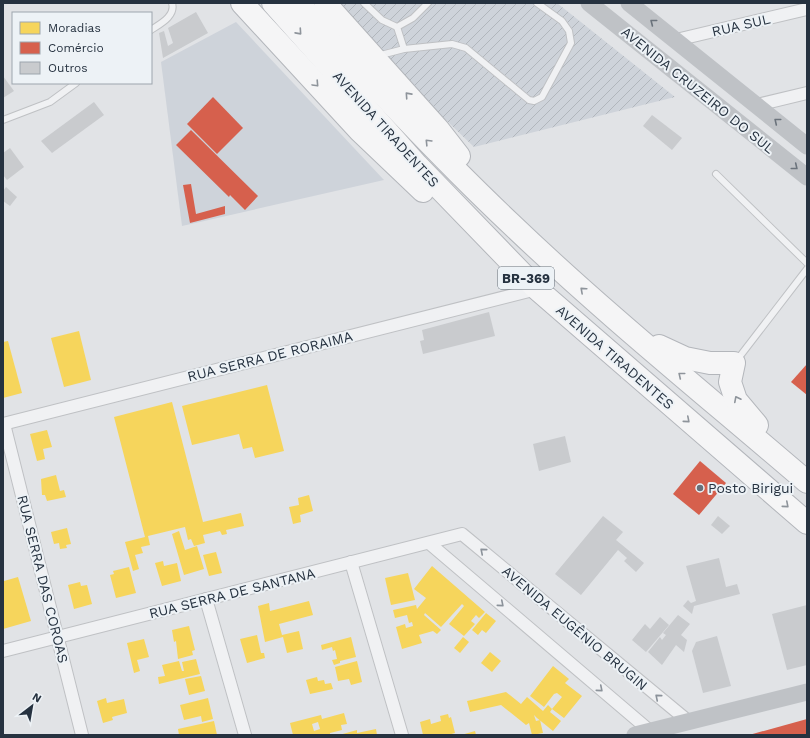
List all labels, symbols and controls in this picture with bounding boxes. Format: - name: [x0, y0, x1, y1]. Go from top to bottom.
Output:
- street label: RUA SUL: [710, 10, 772, 40]
- legend: [12, 12, 152, 84]
- one-way arrow: [651, 20, 658, 27]
- text: Moradias: [48, 21, 101, 35]
- street label: AVENIDA CRUZEIRO DO SUL: [618, 23, 778, 157]
- one-way arrow: [295, 27, 302, 35]
- text: Comércio: [48, 41, 104, 55]
- text: Outros: [48, 61, 88, 75]
- street label: AVENIDA TIRADENTES: [330, 68, 442, 190]
- one-way arrow: [311, 79, 318, 87]
- one-way arrow: [405, 92, 412, 100]
- one-way arrow: [774, 119, 781, 126]
- one-way arrow: [426, 139, 433, 147]
- one-way arrow: [790, 163, 797, 170]
- road number: BR-369: [498, 267, 554, 289]
- one-way arrow: [580, 287, 588, 294]
- street label: AVENIDA TIRADENTES: [553, 302, 677, 412]
- street label: RUA SERRA DE RORAIMA: [186, 328, 354, 384]
- one-way arrow: [679, 372, 686, 379]
- one-way arrow: [734, 396, 741, 403]
- one-way arrow: [683, 416, 690, 423]
- place label: Posto Birigui: [708, 480, 793, 496]
- marker: Posto Birigui: [695, 483, 705, 493]
- street label: RUA SERRA DAS COROAS: [14, 493, 72, 665]
- one-way arrow: [781, 501, 789, 508]
- one-way arrow: [480, 549, 487, 556]
- street label: AVENIDA EUGÊNIO BRUGIN: [499, 563, 651, 693]
- street label: RUA SERRA DE SANTANA: [147, 565, 317, 621]
- one-way arrow: [497, 600, 504, 607]
- one-way arrow: [596, 684, 603, 691]
- north arrow: [12, 686, 52, 726]
- text: N: [30, 690, 44, 706]
- one-way arrow: [656, 694, 663, 701]

